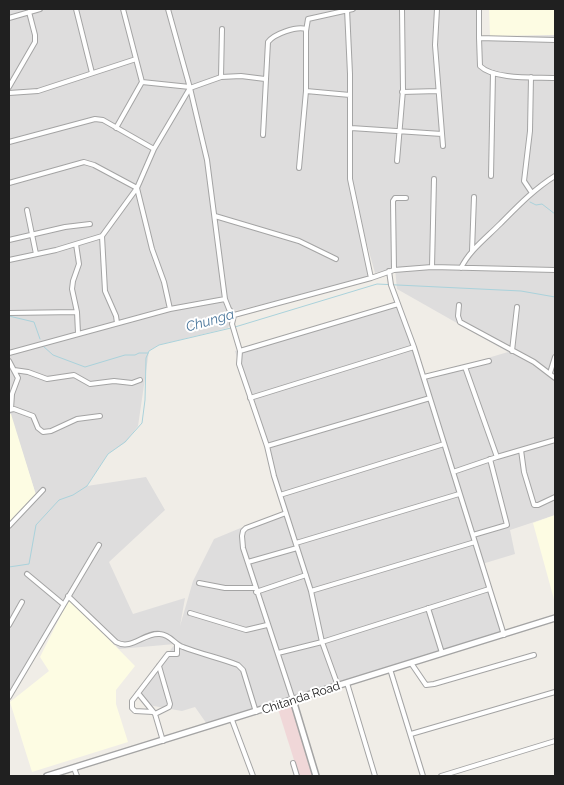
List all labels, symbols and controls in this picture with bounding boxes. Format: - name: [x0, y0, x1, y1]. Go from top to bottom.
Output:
- water label: Chunga: [184, 306, 236, 336]
- street label: Chitanda Road: [260, 679, 342, 717]

